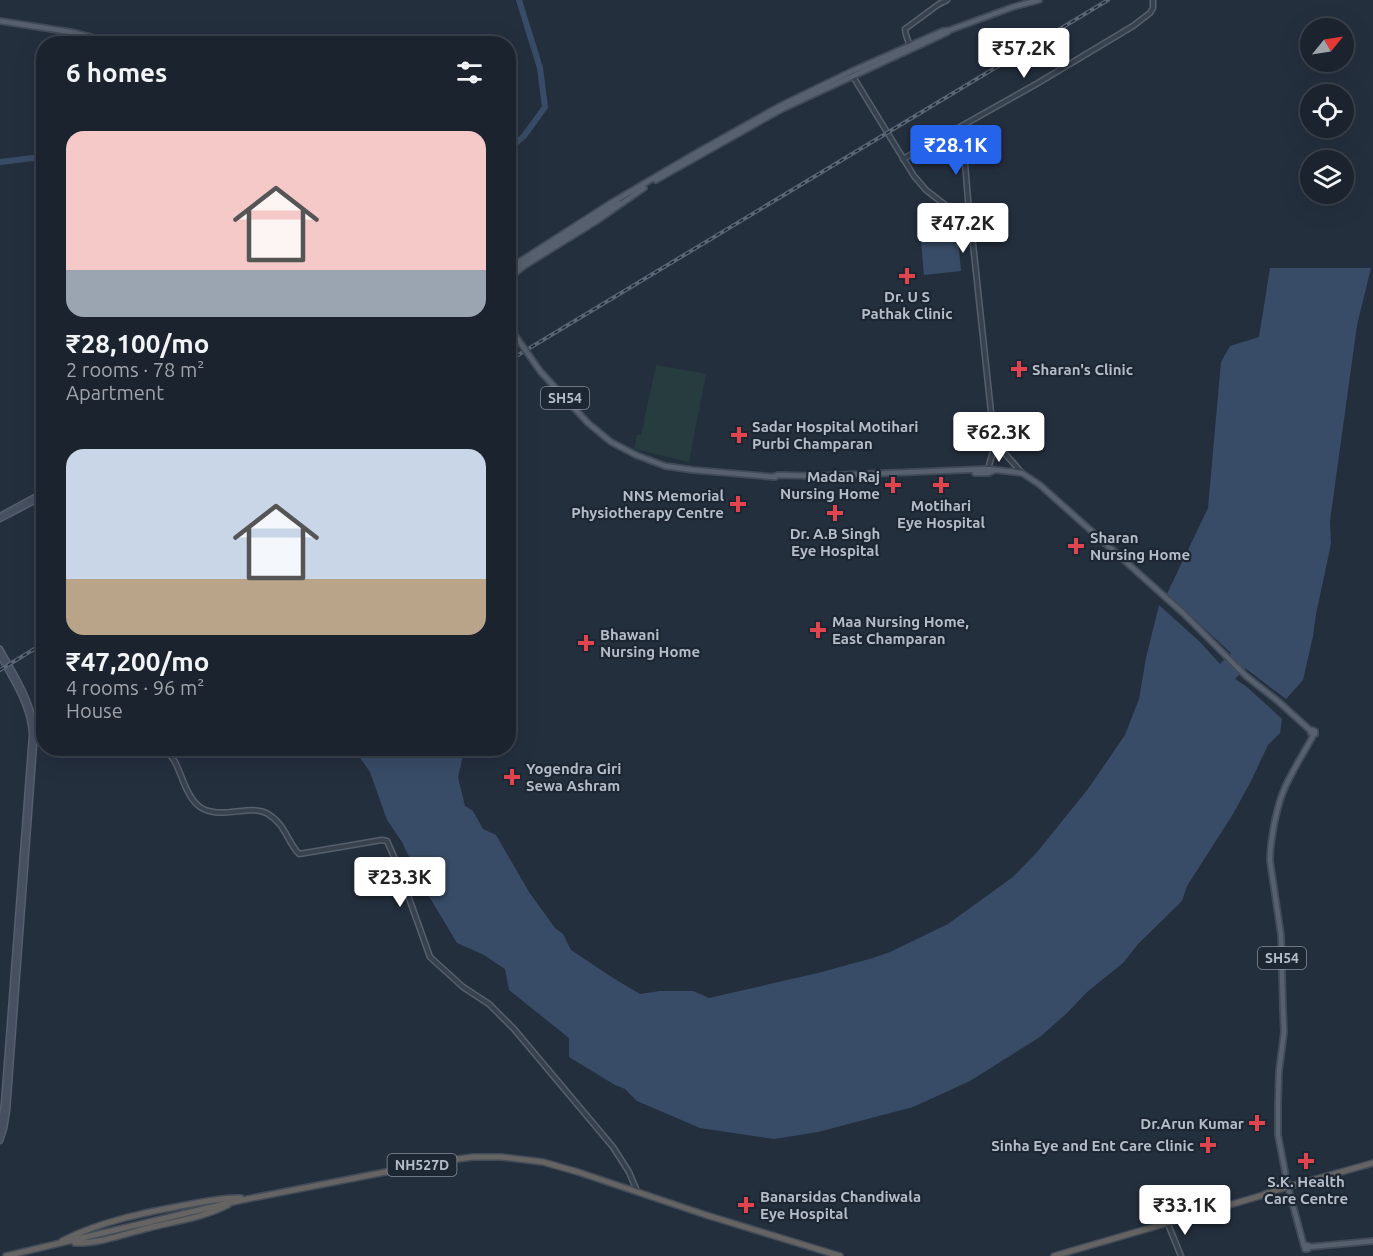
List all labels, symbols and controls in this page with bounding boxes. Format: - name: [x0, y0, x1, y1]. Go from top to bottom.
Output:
- north arrow: [1300, 18, 1354, 72]
- map controls: [1300, 18, 1354, 204]
- pin: ₹57.2K: [975, 28, 1073, 79]
- text: ₹57.2K: [992, 36, 1056, 59]
- icon: filters: [453, 56, 486, 89]
- text: 6 homes: [66, 58, 167, 87]
- button: locate: [1300, 84, 1354, 138]
- pin: ₹28.1K: [907, 125, 1005, 176]
- text: ₹28.1K: [924, 133, 988, 156]
- button: layers: [1300, 150, 1354, 204]
- icon: home: [222, 170, 330, 278]
- pin: ₹47.2K: [914, 203, 1012, 254]
- text: ₹47.2K: [931, 211, 995, 234]
- marker: Dr. U S Pathak Clinic: [898, 267, 916, 285]
- place label: Dr. U S Pathak Clinic: [861, 288, 953, 322]
- text: ₹28,100/mo: [66, 329, 209, 358]
- text: 2 rooms · 78 m²: [66, 358, 204, 381]
- marker: Sharan's Clinic: [1010, 360, 1028, 378]
- place label: Sharan's Clinic: [1032, 361, 1133, 378]
- text: Apartment: [66, 381, 164, 404]
- road number: SH54: [541, 387, 589, 409]
- pin: ₹62.3K: [950, 412, 1048, 463]
- place label: Sadar Hospital Motihari Purbi Champaran: [752, 418, 919, 452]
- text: ₹62.3K: [967, 420, 1031, 443]
- marker: Sadar Hospital Motihari Purbi Champaran: [730, 426, 748, 444]
- place label: Madan Raj Nursing Home: [780, 468, 880, 502]
- marker: Madan Raj Nursing Home: [884, 476, 902, 494]
- marker: Motihari Eye Hospital: [932, 476, 950, 494]
- place label: NNS Memorial Physiotherapy Centre: [571, 487, 724, 521]
- icon: home: [222, 488, 330, 596]
- marker: NNS Memorial Physiotherapy Centre: [729, 495, 747, 513]
- place label: Motihari Eye Hospital: [897, 497, 985, 531]
- marker: Dr. A.B Singh Eye Hospital: [826, 504, 844, 522]
- place label: Dr. A.B Singh Eye Hospital: [790, 525, 880, 559]
- place label: Sharan Nursing Home: [1090, 529, 1190, 563]
- marker: Sharan Nursing Home: [1067, 537, 1085, 555]
- place label: Maa Nursing Home, East Champaran: [832, 613, 969, 647]
- marker: Maa Nursing Home, East Champaran: [809, 621, 827, 639]
- place label: Bhawani Nursing Home: [600, 626, 700, 660]
- marker: Bhawani Nursing Home: [577, 634, 595, 652]
- text: ₹47,200/mo: [66, 647, 209, 676]
- text: 4 rooms · 96 m²: [66, 676, 204, 699]
- text: House: [66, 699, 123, 722]
- place label: Yogendra Giri Sewa Ashram: [526, 760, 621, 794]
- marker: Yogendra Giri Sewa Ashram: [503, 768, 521, 786]
- pin: ₹23.3K: [351, 857, 449, 908]
- text: ₹23.3K: [368, 865, 432, 888]
- road number: SH54: [1258, 947, 1306, 969]
- marker: Dr.Arun Kumar: [1248, 1114, 1266, 1132]
- place label: Dr.Arun Kumar: [1140, 1115, 1245, 1132]
- marker: Sinha Eye and Ent Care Clinic: [1199, 1136, 1217, 1154]
- place label: Sinha Eye and Ent Care Clinic: [991, 1137, 1194, 1154]
- marker: S.K. Health Care Centre: [1297, 1152, 1315, 1170]
- road number: NH527D: [388, 1154, 456, 1176]
- place label: S.K. Health Care Centre: [1264, 1173, 1348, 1207]
- pin: ₹33.1K: [1136, 1185, 1234, 1236]
- place label: Banarsidas Chandiwala Eye Hospital: [760, 1188, 921, 1222]
- text: ₹33.1K: [1153, 1193, 1217, 1216]
- marker: Banarsidas Chandiwala Eye Hospital: [737, 1196, 755, 1214]

